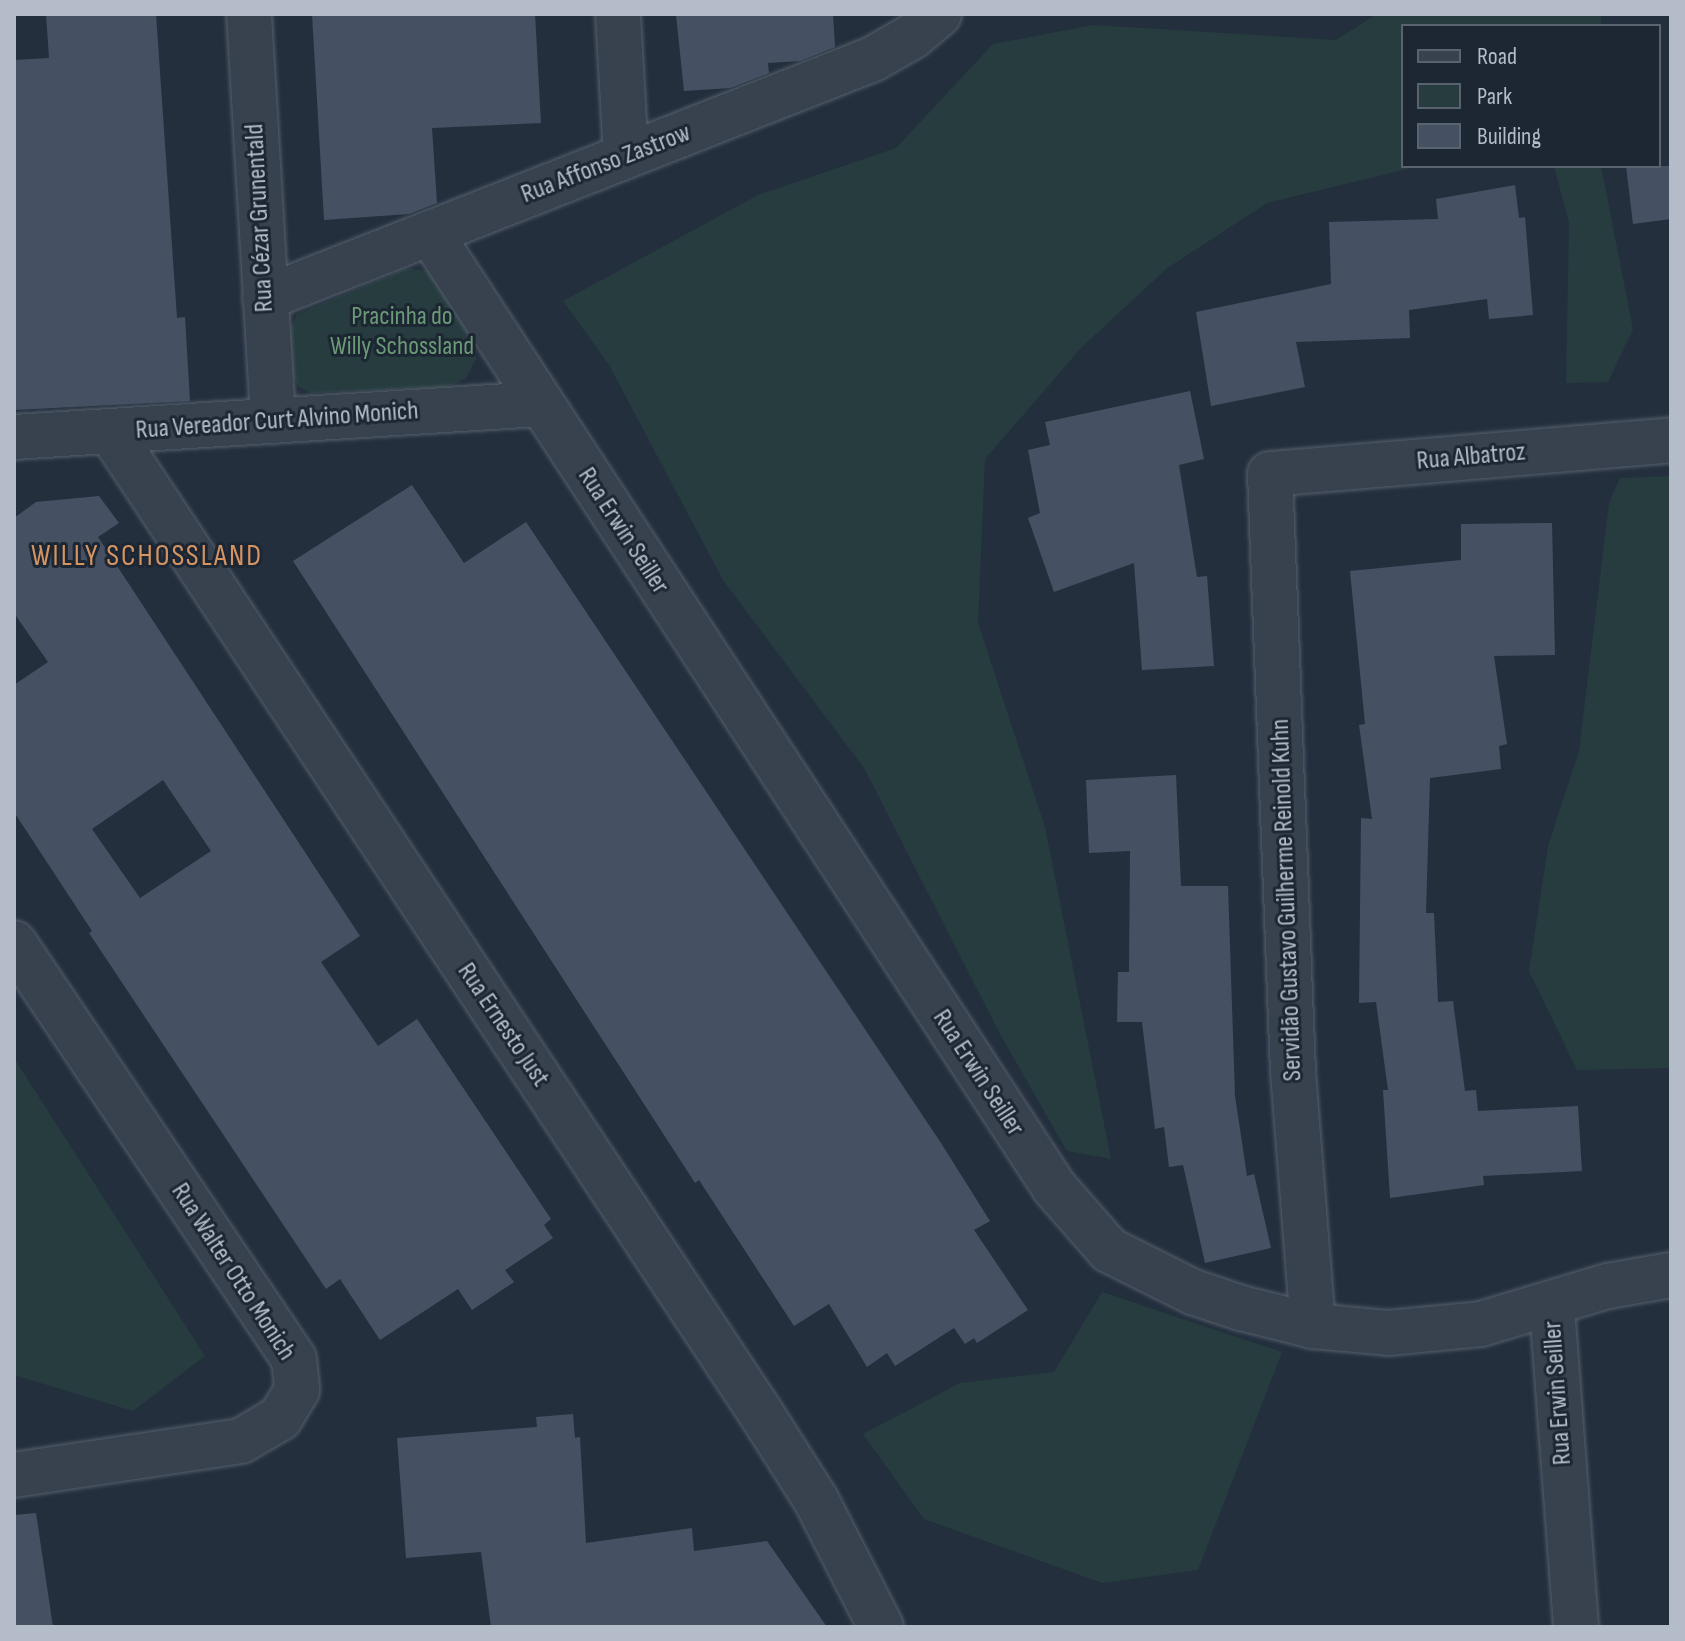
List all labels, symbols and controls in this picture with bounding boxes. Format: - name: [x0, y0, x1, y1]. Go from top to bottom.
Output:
- legend: [1401, 24, 1661, 168]
- text: Road: [1477, 42, 1517, 71]
- text: Park: [1477, 82, 1512, 111]
- street label: Rua Affonso Zastrow: [517, 117, 695, 211]
- text: Building: [1477, 122, 1541, 151]
- street label: Rua Cézar Grunentald: [239, 123, 281, 313]
- park label: Pracinha do Willy Schossland: [330, 301, 474, 362]
- street label: Rua Vereador Curt Alvino Monich: [135, 396, 419, 446]
- street label: Rua Albatroz: [1415, 437, 1527, 477]
- street label: Rua Erwin Seiller: [571, 462, 675, 600]
- district label: WILLY SCHOSSLAND: [31, 538, 263, 574]
- street label: Servidão Gustavo Guilherme Reinold Kuhn: [1265, 718, 1309, 1082]
- street label: Rua Ernesto Just: [450, 957, 556, 1093]
- street label: Rua Erwin Seiller: [926, 1004, 1030, 1142]
- street label: Rua Walter Otto Monich: [164, 1178, 302, 1366]
- street label: Rua Erwin Seiller: [1537, 1320, 1579, 1466]

